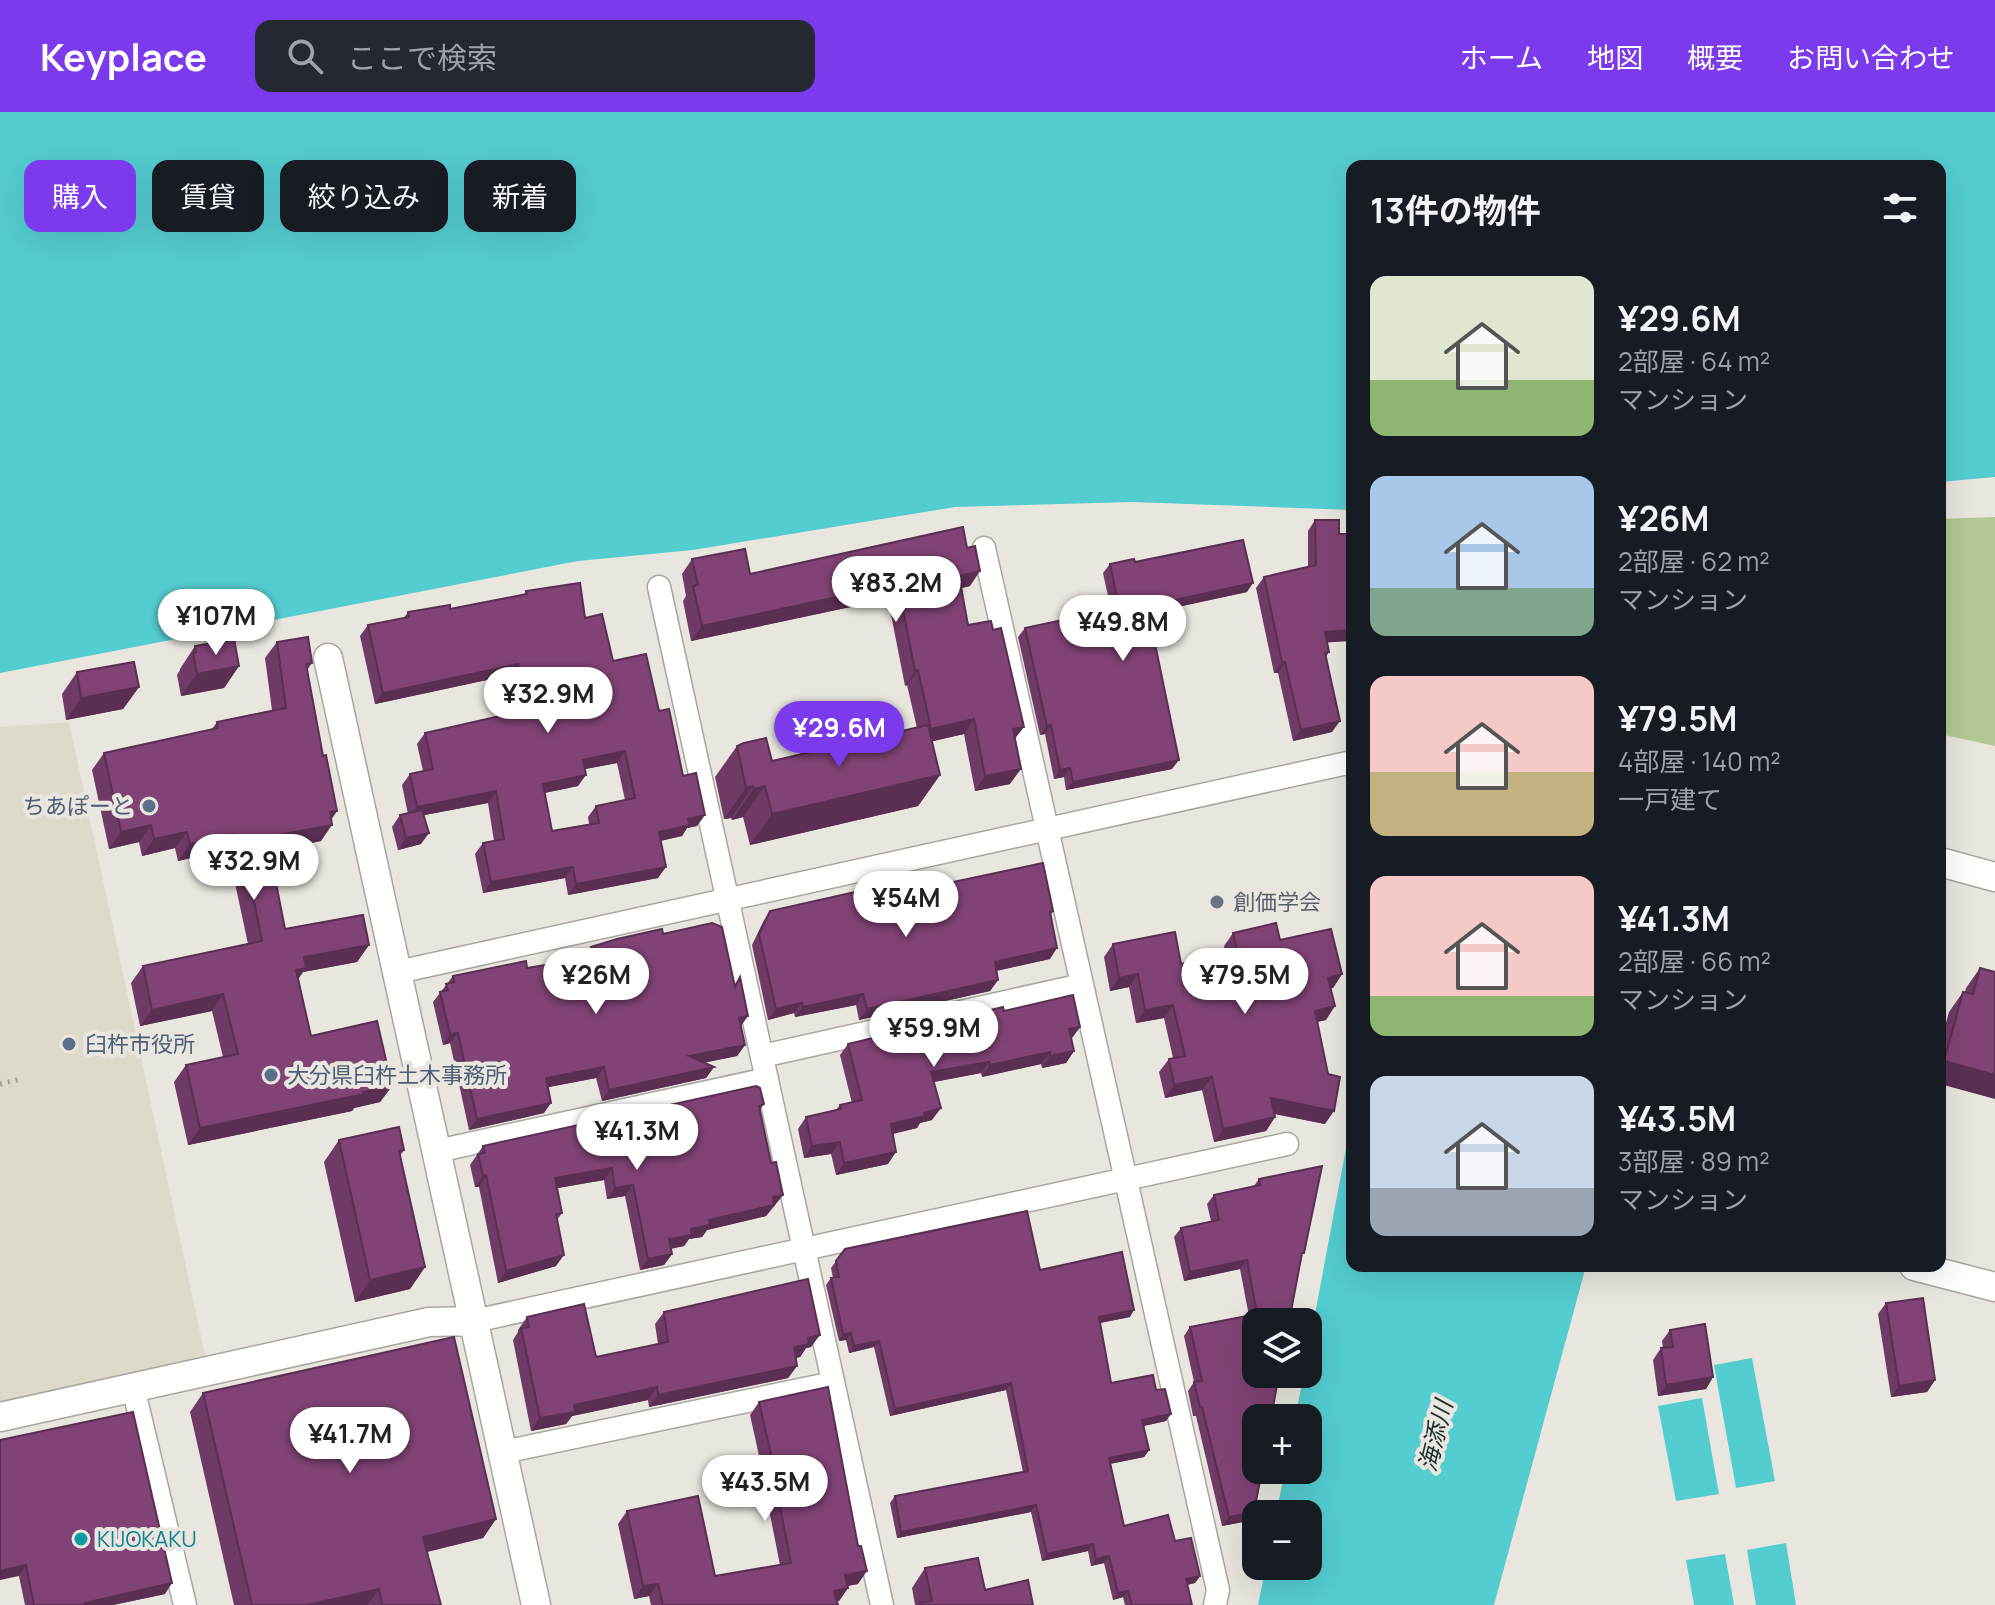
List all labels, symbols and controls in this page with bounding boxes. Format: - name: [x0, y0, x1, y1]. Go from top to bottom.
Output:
- search box: [255, 20, 815, 92]
- text: Keyplace: [40, 30, 207, 82]
- icon: search: [283, 34, 327, 78]
- text: ここで検索: [347, 37, 497, 78]
- text: ホーム: [1460, 38, 1543, 76]
- text: 地図: [1587, 38, 1643, 76]
- text: 概要: [1687, 38, 1743, 76]
- text: お問い合わせ: [1787, 38, 1955, 76]
- chip: 購入: [24, 160, 136, 232]
- chip: 賃貸: [152, 160, 264, 232]
- chip: 絞り込み: [280, 160, 448, 232]
- chip: 新着: [464, 160, 576, 232]
- icon: filters: [1878, 186, 1922, 230]
- text: 13件の物件: [1370, 187, 1541, 233]
- text: ¥29.6M: [1618, 295, 1741, 341]
- icon: home: [1434, 308, 1530, 404]
- text: 2部屋 · 64 m²: [1618, 343, 1770, 379]
- text: マンション: [1618, 381, 1748, 417]
- text: ¥26M: [1618, 495, 1709, 541]
- icon: home: [1434, 508, 1530, 604]
- text: 2部屋 · 62 m²: [1618, 543, 1770, 579]
- pin: ¥83.2M: [831, 556, 961, 624]
- text: ¥83.2M: [850, 564, 942, 600]
- text: マンション: [1618, 581, 1748, 617]
- pin: ¥107M: [160, 589, 272, 657]
- pin: ¥49.8M: [1058, 595, 1188, 663]
- text: ¥107M: [176, 597, 256, 633]
- text: ¥49.8M: [1077, 603, 1169, 639]
- pin: ¥32.9M: [483, 667, 613, 735]
- text: ¥32.9M: [502, 675, 594, 711]
- text: ¥79.5M: [1618, 695, 1737, 741]
- pin: ¥29.6M: [774, 701, 904, 769]
- icon: home: [1434, 708, 1530, 804]
- text: ¥29.6M: [792, 709, 886, 745]
- text: 4部屋 · 140 m²: [1618, 743, 1781, 779]
- text: 一戸建て: [1618, 781, 1722, 817]
- place label: ちあぽーと: [23, 791, 133, 821]
- marker: ちあぽーと: [140, 797, 158, 815]
- pin: ¥32.9M: [189, 834, 319, 902]
- text: ¥32.9M: [208, 842, 300, 878]
- pin: ¥54M: [859, 871, 953, 939]
- text: ¥54M: [871, 879, 941, 915]
- place label: 創価学会: [1233, 887, 1321, 917]
- marker: 創価学会: [1208, 893, 1226, 911]
- text: ¥41.3M: [1618, 895, 1730, 941]
- icon: home: [1434, 908, 1530, 1004]
- text: 2部屋 · 66 m²: [1618, 943, 1771, 979]
- pin: ¥26M: [549, 948, 643, 1016]
- pin: ¥79.5M: [1180, 948, 1310, 1016]
- text: ¥26M: [561, 956, 631, 992]
- text: ¥79.5M: [1199, 956, 1291, 992]
- text: マンション: [1618, 981, 1748, 1017]
- pin: ¥59.9M: [869, 1001, 999, 1069]
- text: ¥59.9M: [887, 1009, 981, 1045]
- place label: 臼杵市役所: [85, 1029, 195, 1059]
- marker: 臼杵市役所: [60, 1035, 78, 1053]
- place label: 大分県臼杵土木事務所: [287, 1060, 507, 1090]
- marker: 大分県臼杵土木事務所: [262, 1066, 280, 1084]
- text: ¥43.5M: [1618, 1095, 1736, 1141]
- pin: ¥41.3M: [572, 1104, 702, 1172]
- icon: home: [1434, 1108, 1530, 1204]
- text: ¥41.3M: [594, 1112, 680, 1148]
- text: 3部屋 · 89 m²: [1618, 1143, 1770, 1179]
- text: マンション: [1618, 1181, 1748, 1217]
- map controls: [1242, 1308, 1322, 1580]
- button: layers: [1242, 1308, 1322, 1388]
- water label: 海添川: [1410, 1394, 1460, 1475]
- button: +: [1242, 1404, 1322, 1484]
- pin: ¥41.7M: [285, 1407, 415, 1475]
- text: ¥41.7M: [308, 1415, 392, 1451]
- pin: ¥43.5M: [700, 1455, 830, 1523]
- text: ¥43.5M: [720, 1463, 810, 1499]
- button: −: [1242, 1500, 1322, 1580]
- place label: KIJOKAKU: [97, 1524, 197, 1554]
- marker: KIJOKAKU: [72, 1530, 90, 1548]

